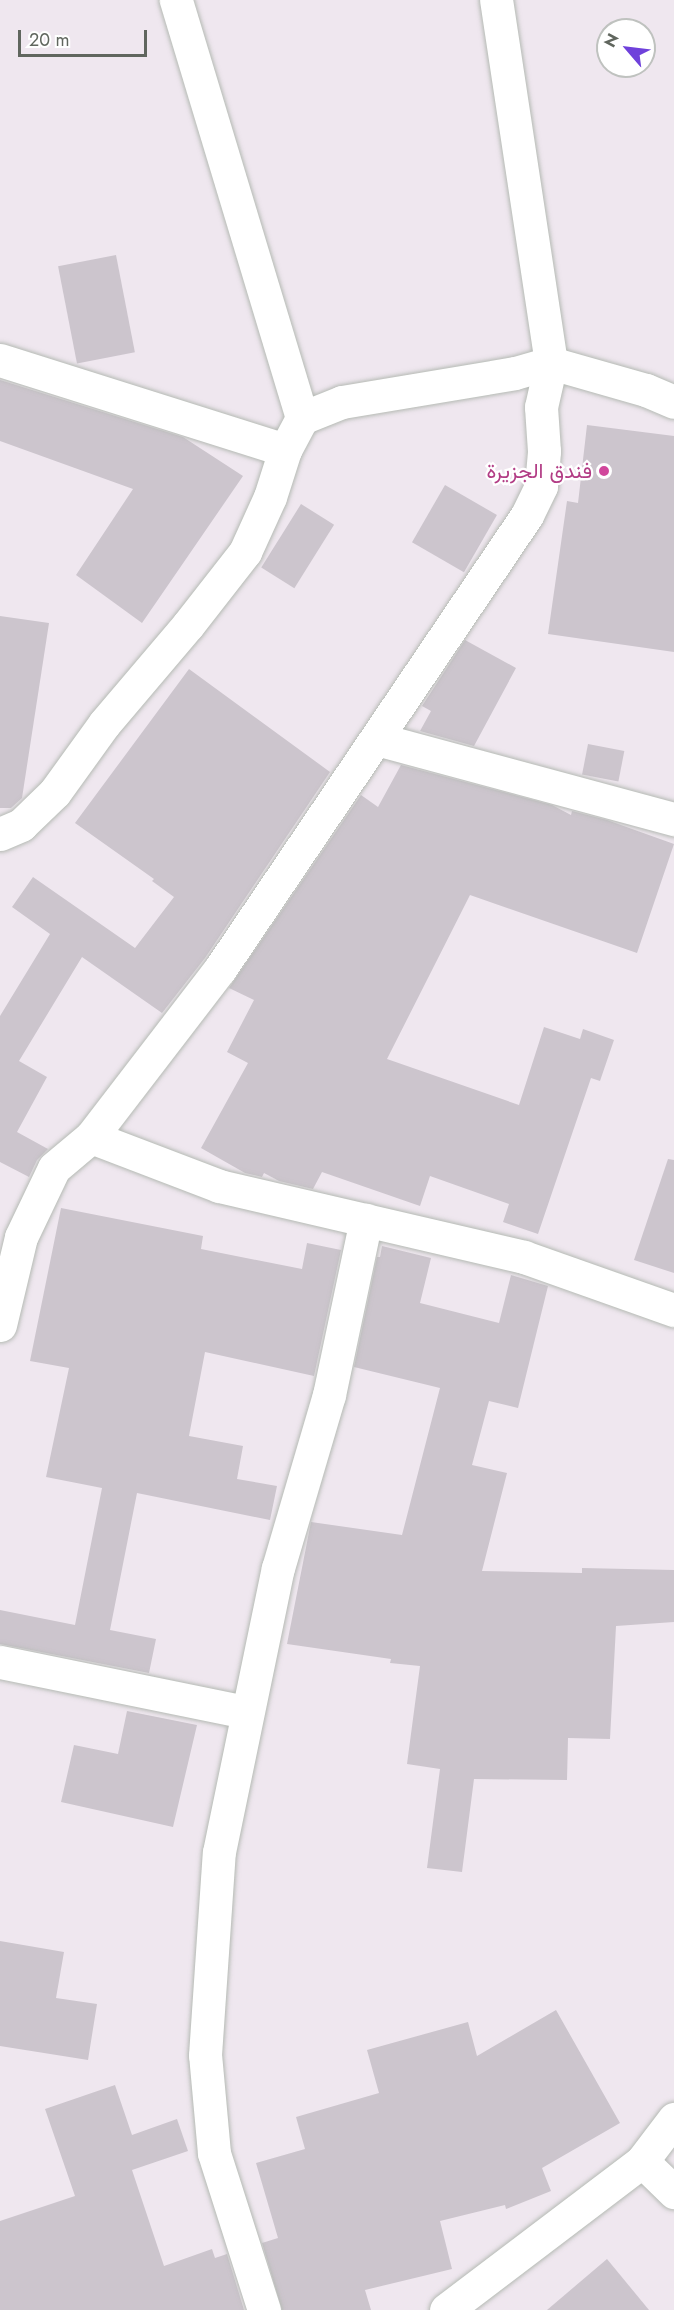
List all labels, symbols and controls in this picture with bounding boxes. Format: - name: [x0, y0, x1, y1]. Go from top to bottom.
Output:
- scale bar: [21, 18, 150, 56]
- north arrow: [596, 18, 656, 78]
- text: 20 m: [29, 27, 69, 53]
- text: N: [598, 29, 625, 51]
- place label: فندق الجزيرة: [486, 458, 592, 484]
- marker: فندق الجزيرة: [597, 464, 611, 478]

